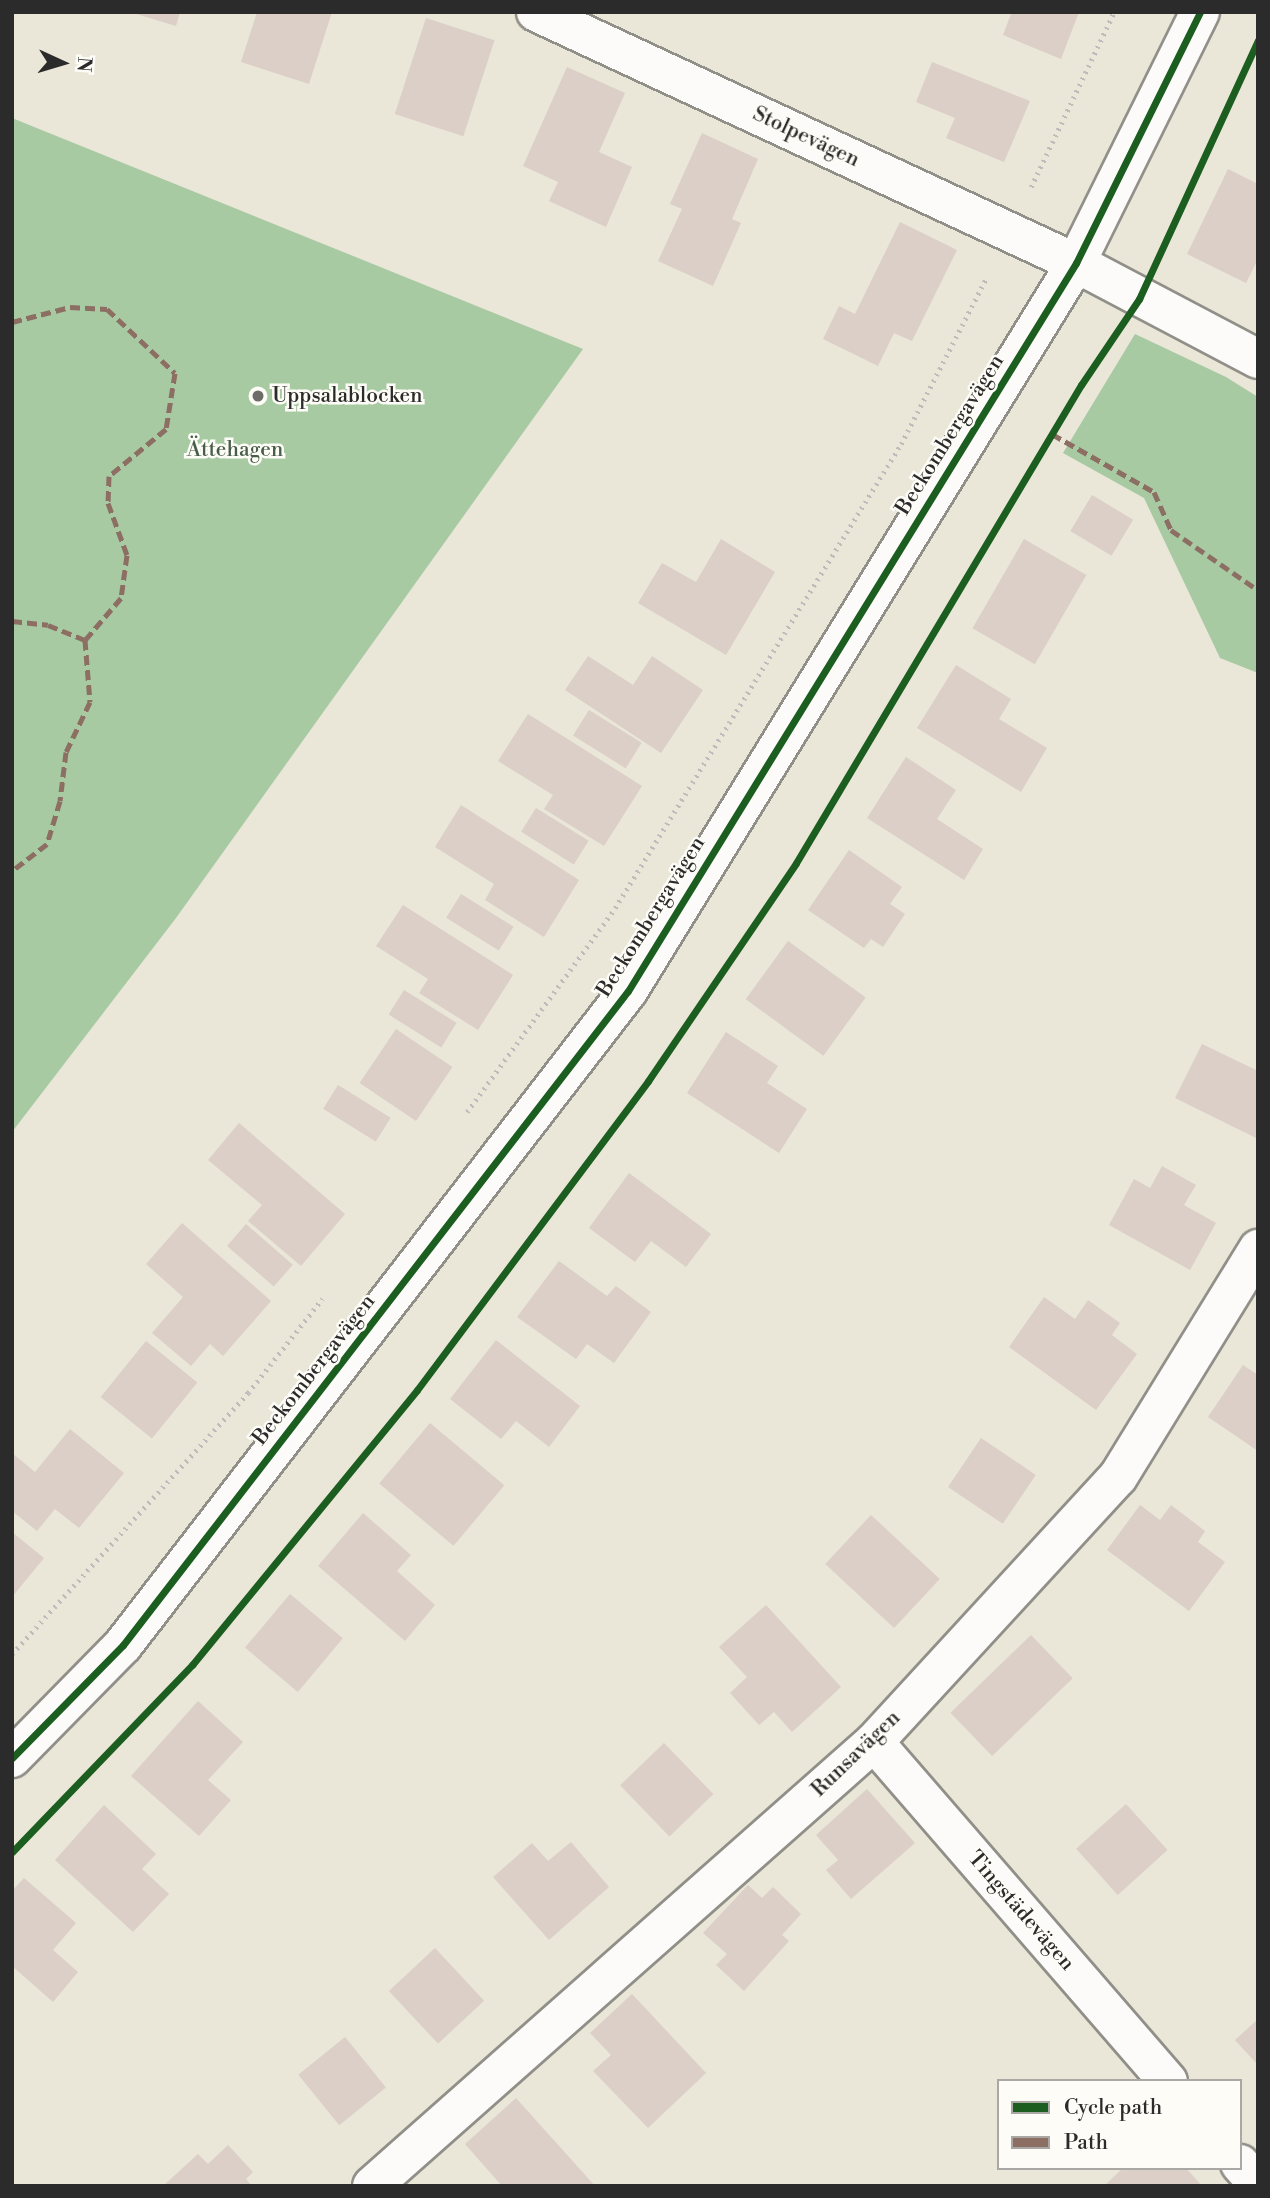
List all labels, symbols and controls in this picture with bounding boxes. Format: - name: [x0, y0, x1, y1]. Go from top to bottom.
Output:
- north arrow: [28, 28, 98, 98]
- text: N: [71, 56, 96, 73]
- street label: Stolpevägen: [749, 101, 863, 173]
- street label: Beckombergavägen: [890, 350, 1010, 520]
- place label: Uppsalablocken: [272, 383, 423, 409]
- marker: Uppsalablocken: [250, 388, 266, 404]
- park label: Ättehagen: [187, 437, 283, 463]
- street label: Beckombergavägen: [591, 832, 711, 1002]
- street label: Beckombergavägen: [247, 1290, 381, 1450]
- street label: Runsavägen: [806, 1706, 906, 1802]
- street label: Tingstädevägen: [962, 1846, 1080, 1976]
- legend: [997, 2079, 1242, 2170]
- text: Cycle path: [1064, 2095, 1162, 2121]
- text: Path: [1064, 2130, 1108, 2156]

